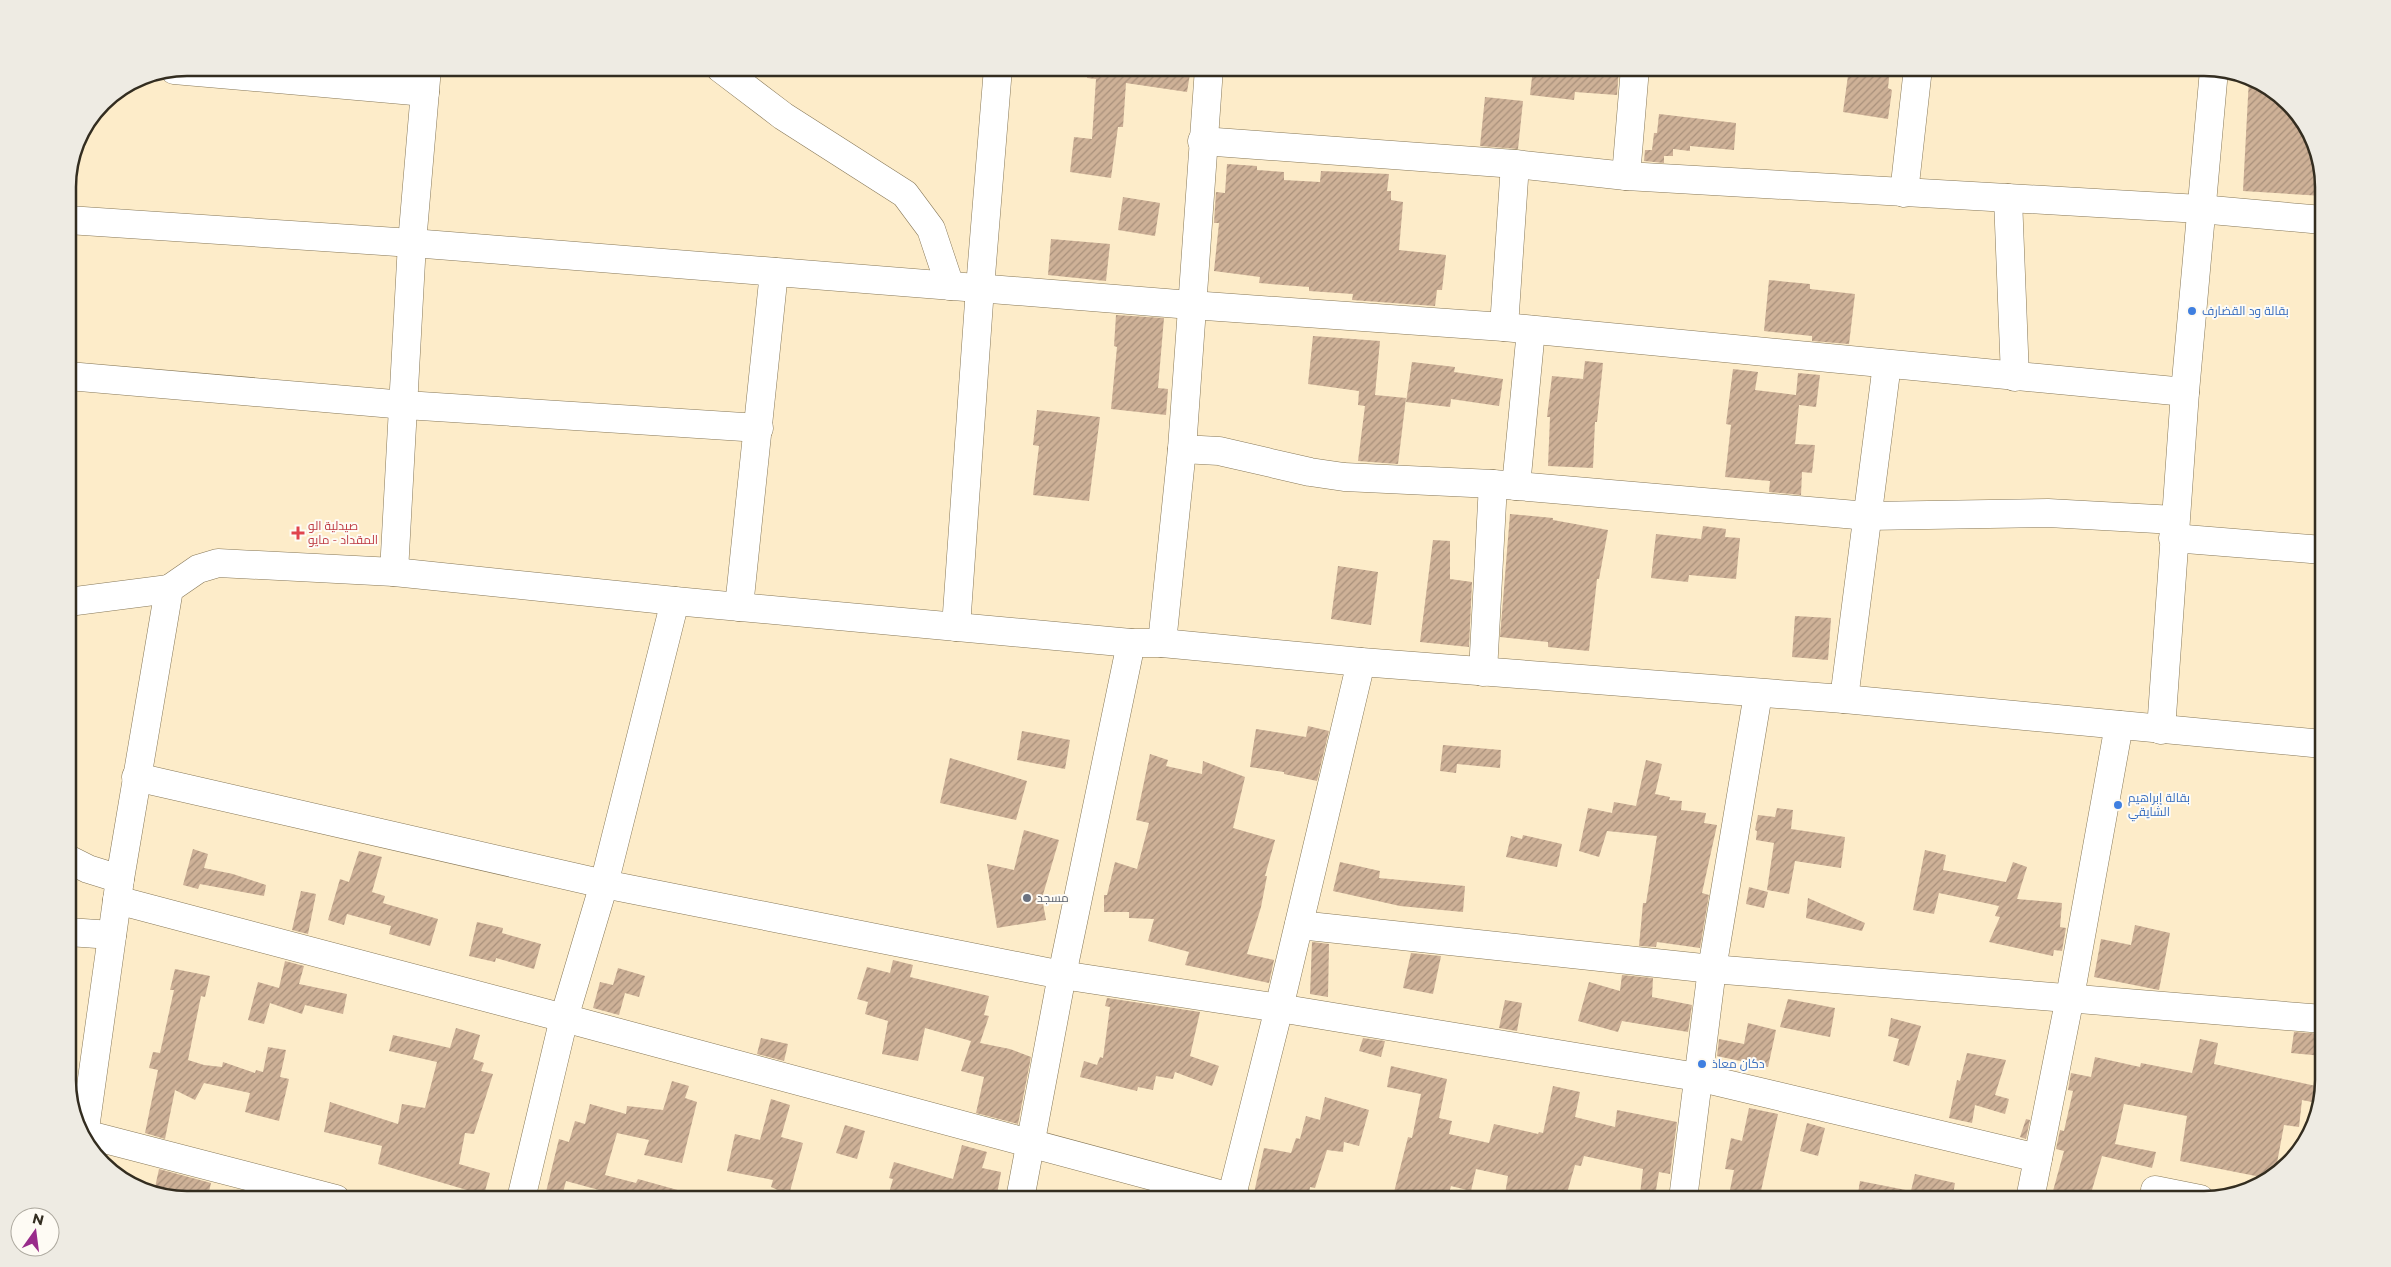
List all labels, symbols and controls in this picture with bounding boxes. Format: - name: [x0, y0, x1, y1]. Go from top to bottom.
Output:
- place label: بقالة ود القضارف: [2202, 303, 2289, 318]
- marker: بقالة ود القضارف: [2186, 305, 2198, 317]
- place label: صيدلية الو المقداد - مايو: [308, 518, 378, 547]
- marker: صيدلية الو المقداد - مايو: [292, 527, 304, 539]
- place label: بقالة إبراهيم الشايقي: [2128, 790, 2190, 822]
- marker: بقالة إبراهيم الشايقي: [2112, 799, 2124, 811]
- place label: مسجد: [1037, 890, 1069, 905]
- marker: مسجد: [1021, 892, 1033, 904]
- place label: دكان معاذ: [1712, 1056, 1765, 1071]
- marker: دكان معاذ: [1696, 1058, 1708, 1070]
- north arrow: [10, 1207, 60, 1257]
- text: N: [30, 1209, 46, 1229]

